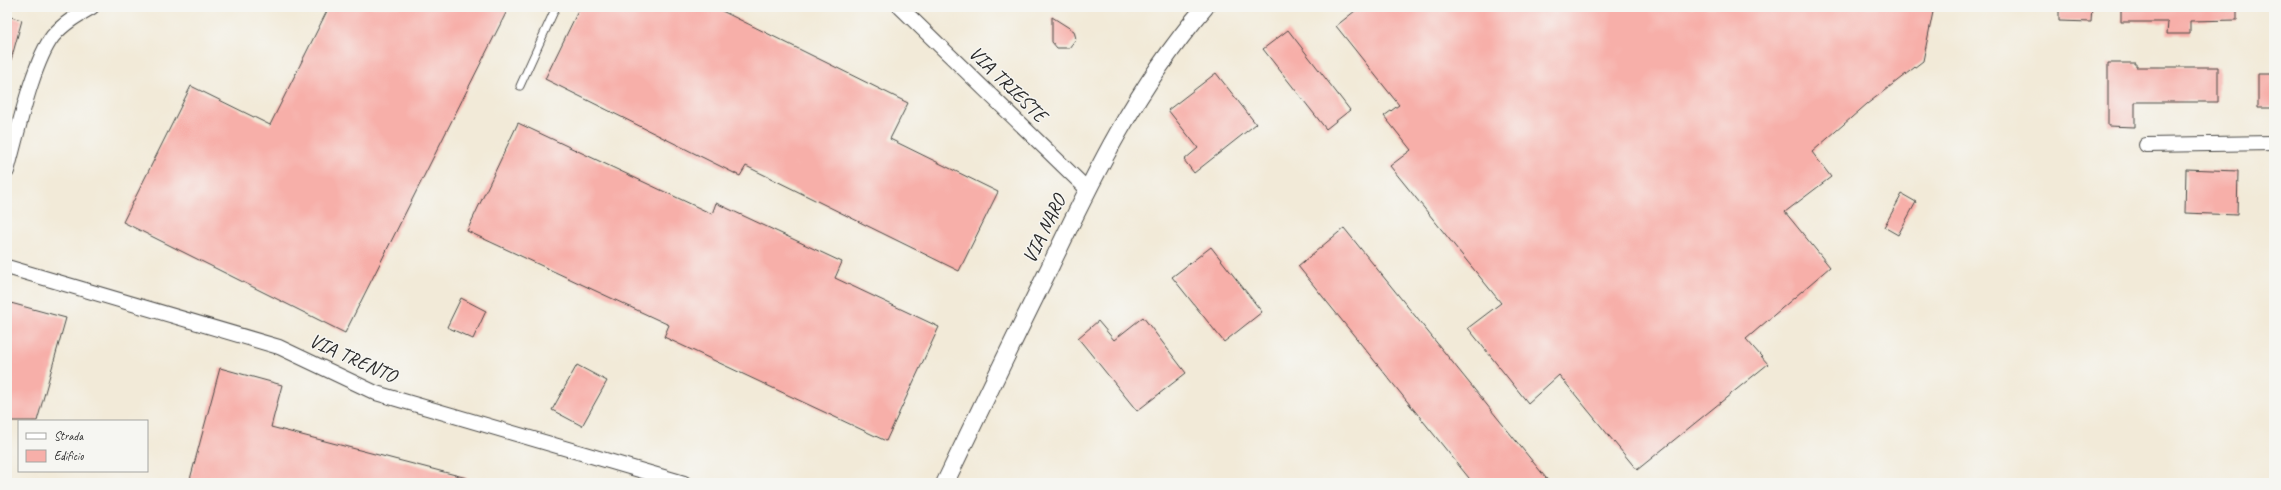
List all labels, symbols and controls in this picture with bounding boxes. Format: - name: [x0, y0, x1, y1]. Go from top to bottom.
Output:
- street label: VIA TRIESTE: [964, 41, 1054, 129]
- street label: VIA NARO: [1017, 189, 1072, 267]
- street label: VIA TRENTO: [306, 328, 402, 389]
- legend: [18, 420, 148, 472]
- text: Strada: [54, 428, 84, 444]
- text: Edificio: [54, 448, 84, 464]

